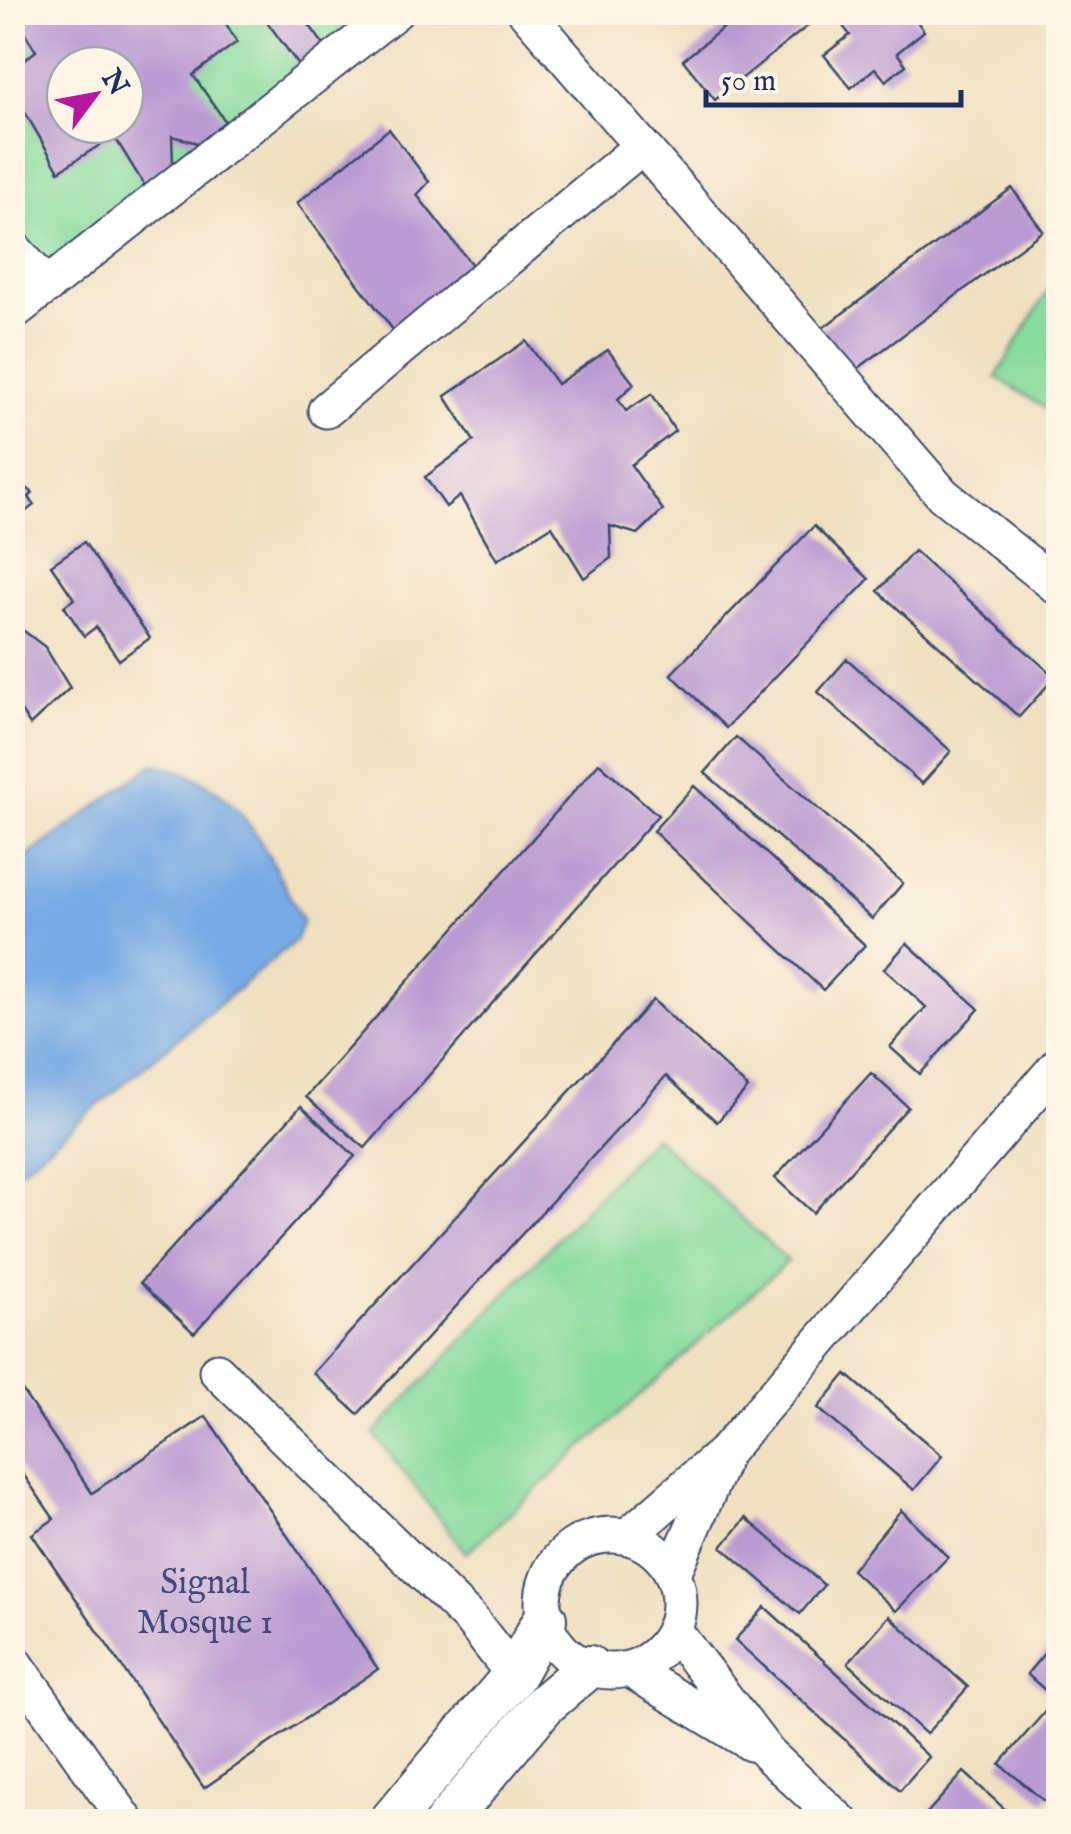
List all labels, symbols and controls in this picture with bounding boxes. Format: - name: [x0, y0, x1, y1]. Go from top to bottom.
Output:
- north arrow: [45, 45, 145, 145]
- scale bar: [706, 45, 961, 107]
- text: N: [92, 63, 135, 103]
- text: 50 m: [721, 63, 776, 101]
- house number: Signal Mosque 1: [137, 1561, 273, 1646]

